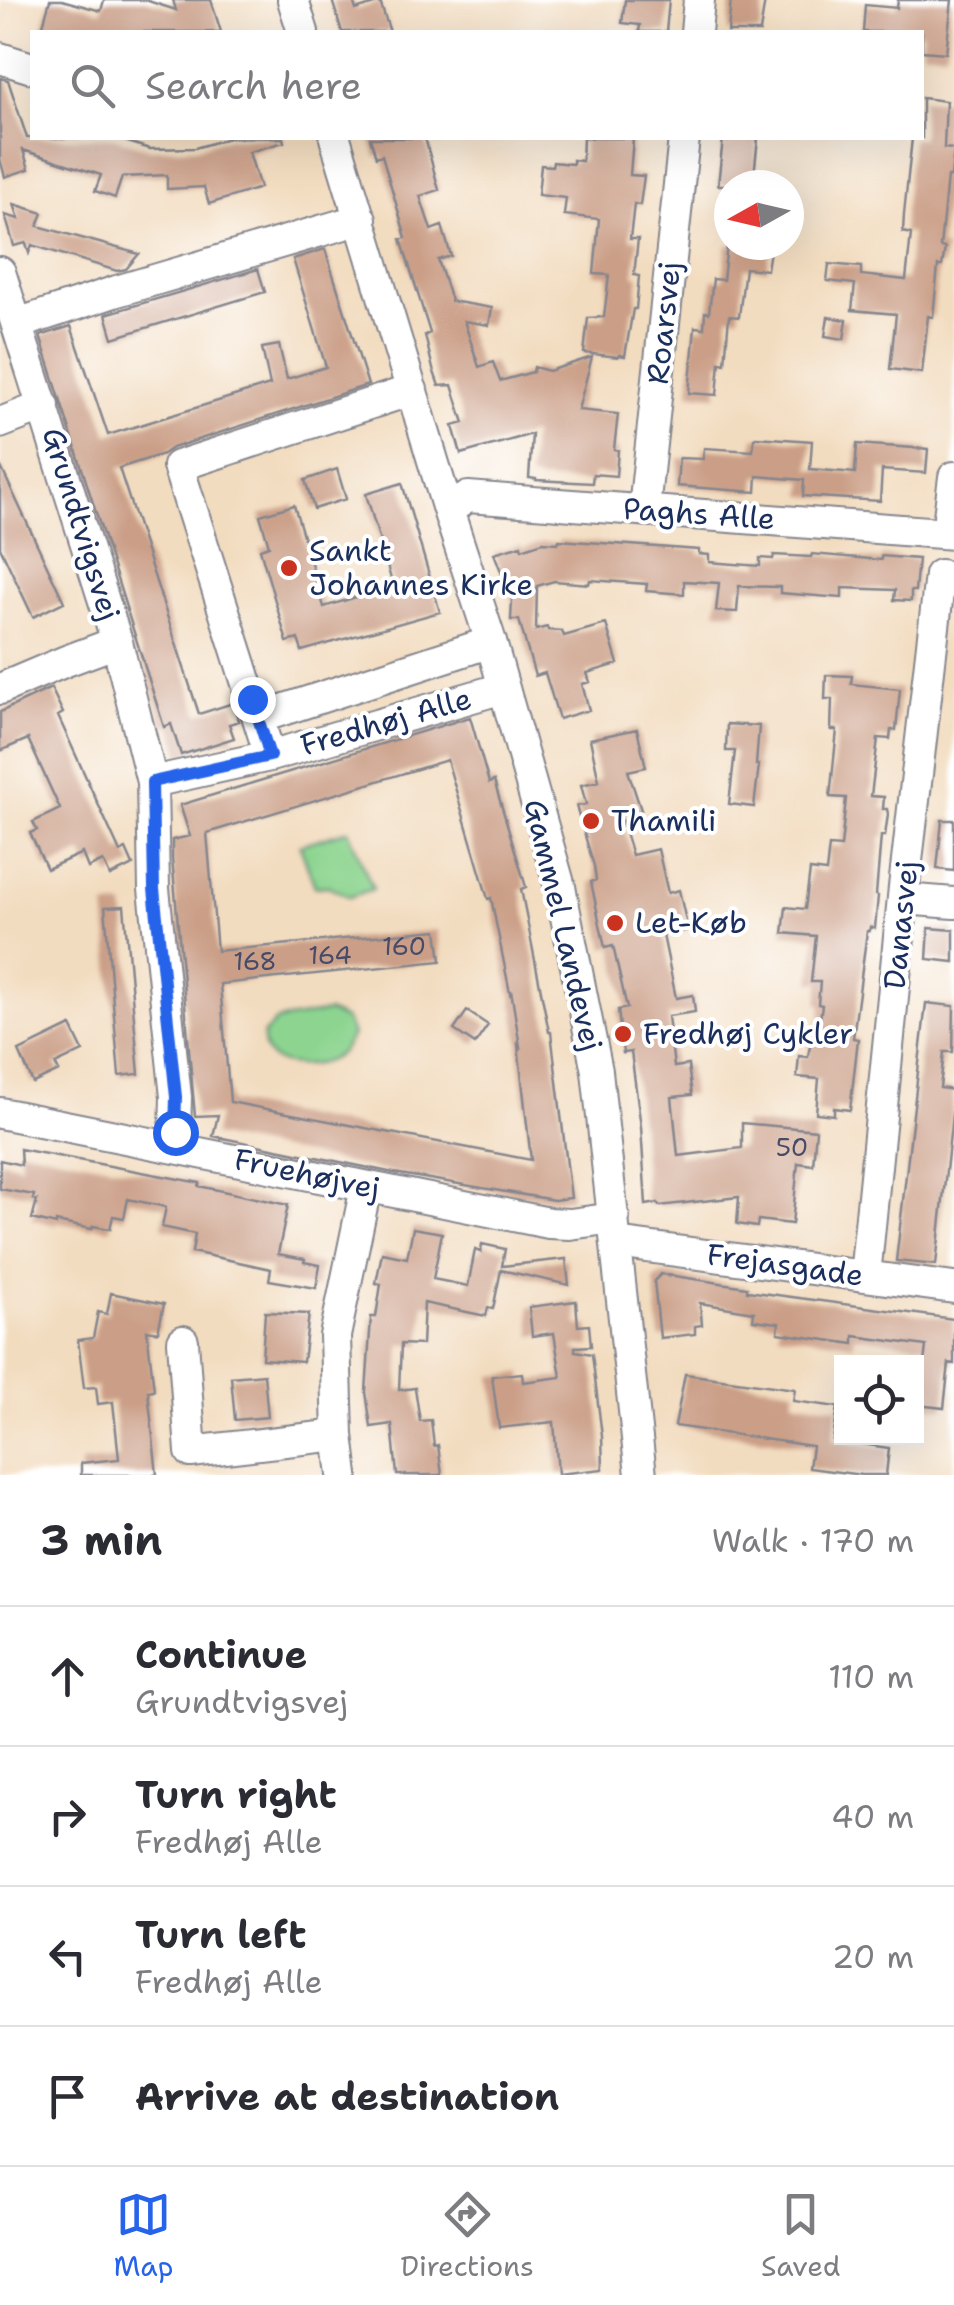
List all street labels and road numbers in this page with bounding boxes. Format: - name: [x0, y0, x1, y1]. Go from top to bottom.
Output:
- street label: Roarsvej: [637, 259, 690, 386]
- street label: Grundtvigsvej: [33, 422, 130, 625]
- street label: Paghs Alle: [622, 488, 776, 539]
- street label: Fredhøj Alle: [296, 678, 476, 765]
- street label: Gammel Landevej: [515, 795, 612, 1055]
- street label: Danasvej: [873, 859, 928, 991]
- street label: Fruehøjvej: [230, 1138, 384, 1209]
- street label: Frejasgade: [704, 1233, 866, 1296]

